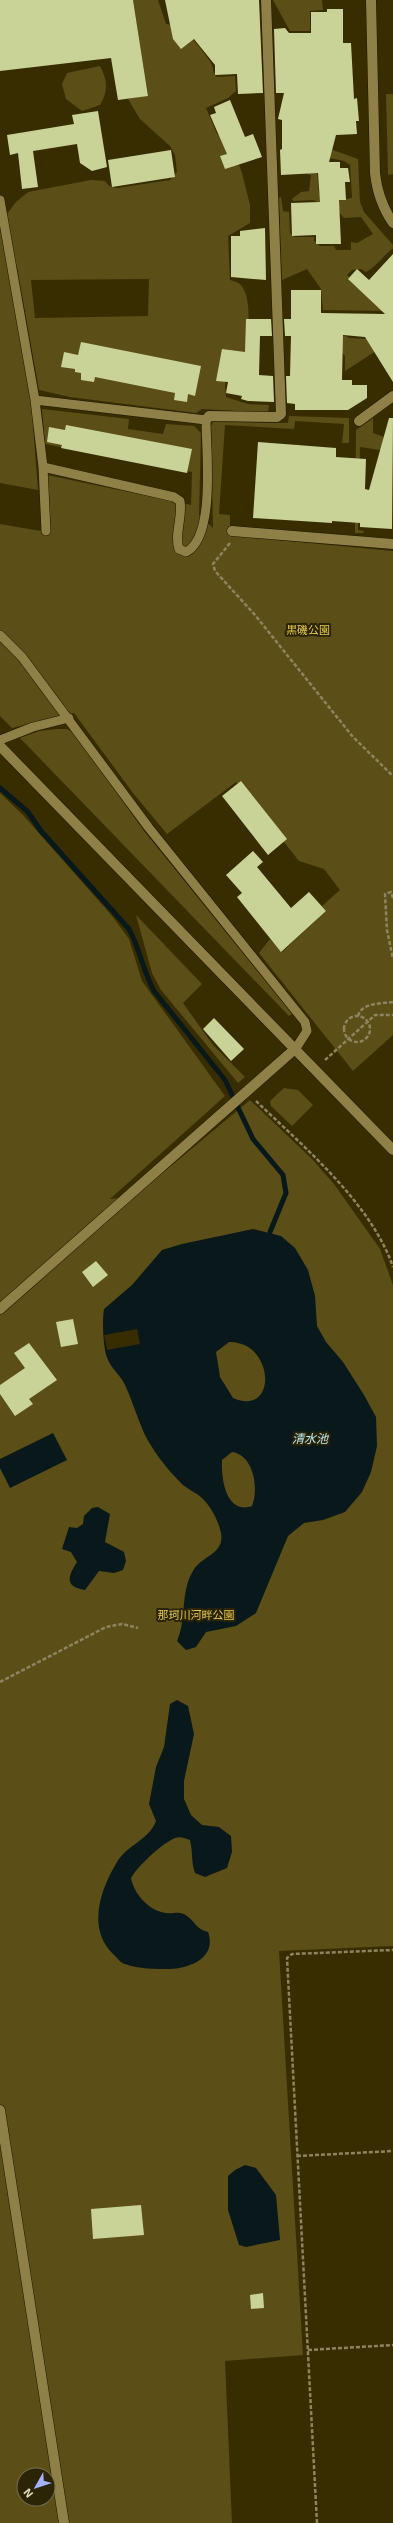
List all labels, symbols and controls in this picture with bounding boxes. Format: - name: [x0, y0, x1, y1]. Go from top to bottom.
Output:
- park label: 黒磯公園: [286, 623, 330, 636]
- water label: 清水池: [292, 1431, 329, 1445]
- park label: 那珂川河畔公園: [158, 1608, 235, 1621]
- north arrow: [16, 2467, 56, 2507]
- text: N: [20, 2486, 35, 2501]

